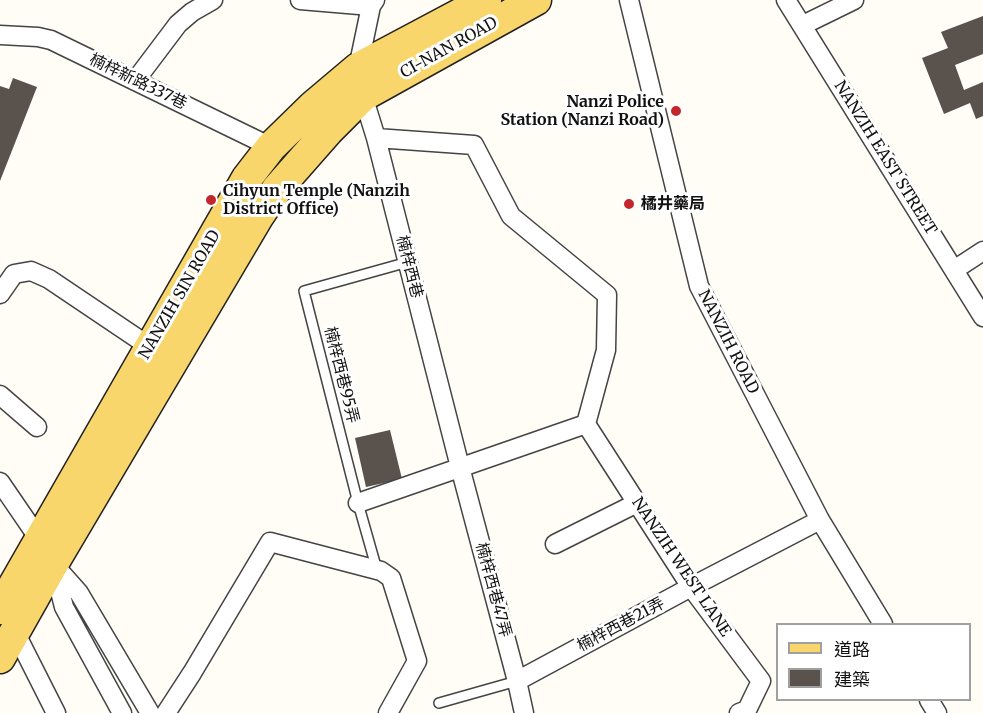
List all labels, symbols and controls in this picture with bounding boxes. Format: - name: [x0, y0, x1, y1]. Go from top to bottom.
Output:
- street label: CI-NAN ROAD: [397, 13, 501, 83]
- street label: 楠梓新路337巷: [86, 50, 190, 114]
- street label: NANZIH EAST STREET: [830, 77, 940, 239]
- place label: Nanzi Police Station (Nanzi Road): [500, 92, 664, 130]
- marker: Nanzi Police Station (Nanzi Road): [669, 104, 683, 118]
- place label: Cihyun Temple (Nanzih District Office): [223, 181, 410, 219]
- marker: Cihyun Temple (Nanzih District Office): [204, 193, 218, 207]
- place label: 橘井藥局: [641, 194, 705, 214]
- marker: 橘井藥局: [622, 197, 636, 211]
- street label: NANZIH SIN ROAD: [135, 227, 225, 363]
- street label: 楠梓西巷: [392, 234, 426, 300]
- street label: NANZIH ROAD: [694, 287, 762, 397]
- street label: 楠梓西巷95弄: [320, 325, 362, 425]
- street label: NANZIH WEST LANE: [627, 494, 735, 640]
- street label: 楠梓西巷47弄: [471, 540, 515, 640]
- street label: 楠梓西巷21弄: [574, 594, 668, 656]
- legend: [776, 623, 971, 701]
- text: 道路: [834, 638, 870, 661]
- text: 建築: [834, 668, 870, 691]

